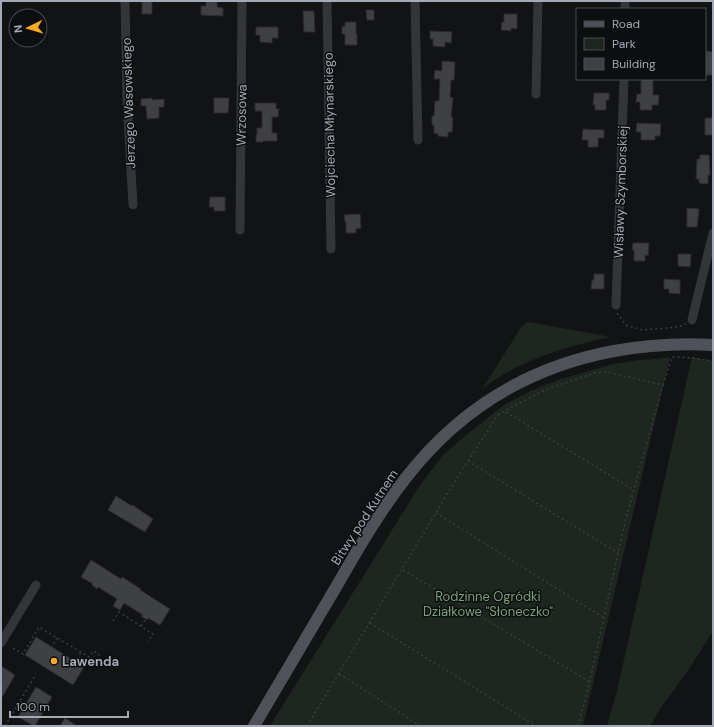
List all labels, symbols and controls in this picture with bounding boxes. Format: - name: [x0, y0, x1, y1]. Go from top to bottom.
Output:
- north arrow: [8, 8, 48, 48]
- legend: [576, 8, 706, 80]
- text: Road: [612, 16, 640, 32]
- text: N: [11, 24, 25, 33]
- text: Park: [612, 36, 636, 52]
- street label: Jerzego Wasowskiego: [118, 37, 139, 169]
- street label: Wojciecha Młynarskiego: [320, 52, 339, 198]
- text: Building: [612, 56, 656, 72]
- street label: Wrzosowa: [232, 84, 251, 146]
- street label: Wisławy Szymborskiej: [610, 125, 631, 259]
- street label: Bitwy pod Kutnem: [327, 466, 402, 568]
- park label: Rodzinne Ogródki Działkowe "Słoneczko": [423, 588, 553, 620]
- place label: Lawenda: [62, 653, 119, 670]
- marker: Lawenda: [49, 656, 59, 666]
- scale bar: [10, 693, 128, 719]
- text: 100 m: [16, 699, 50, 715]

